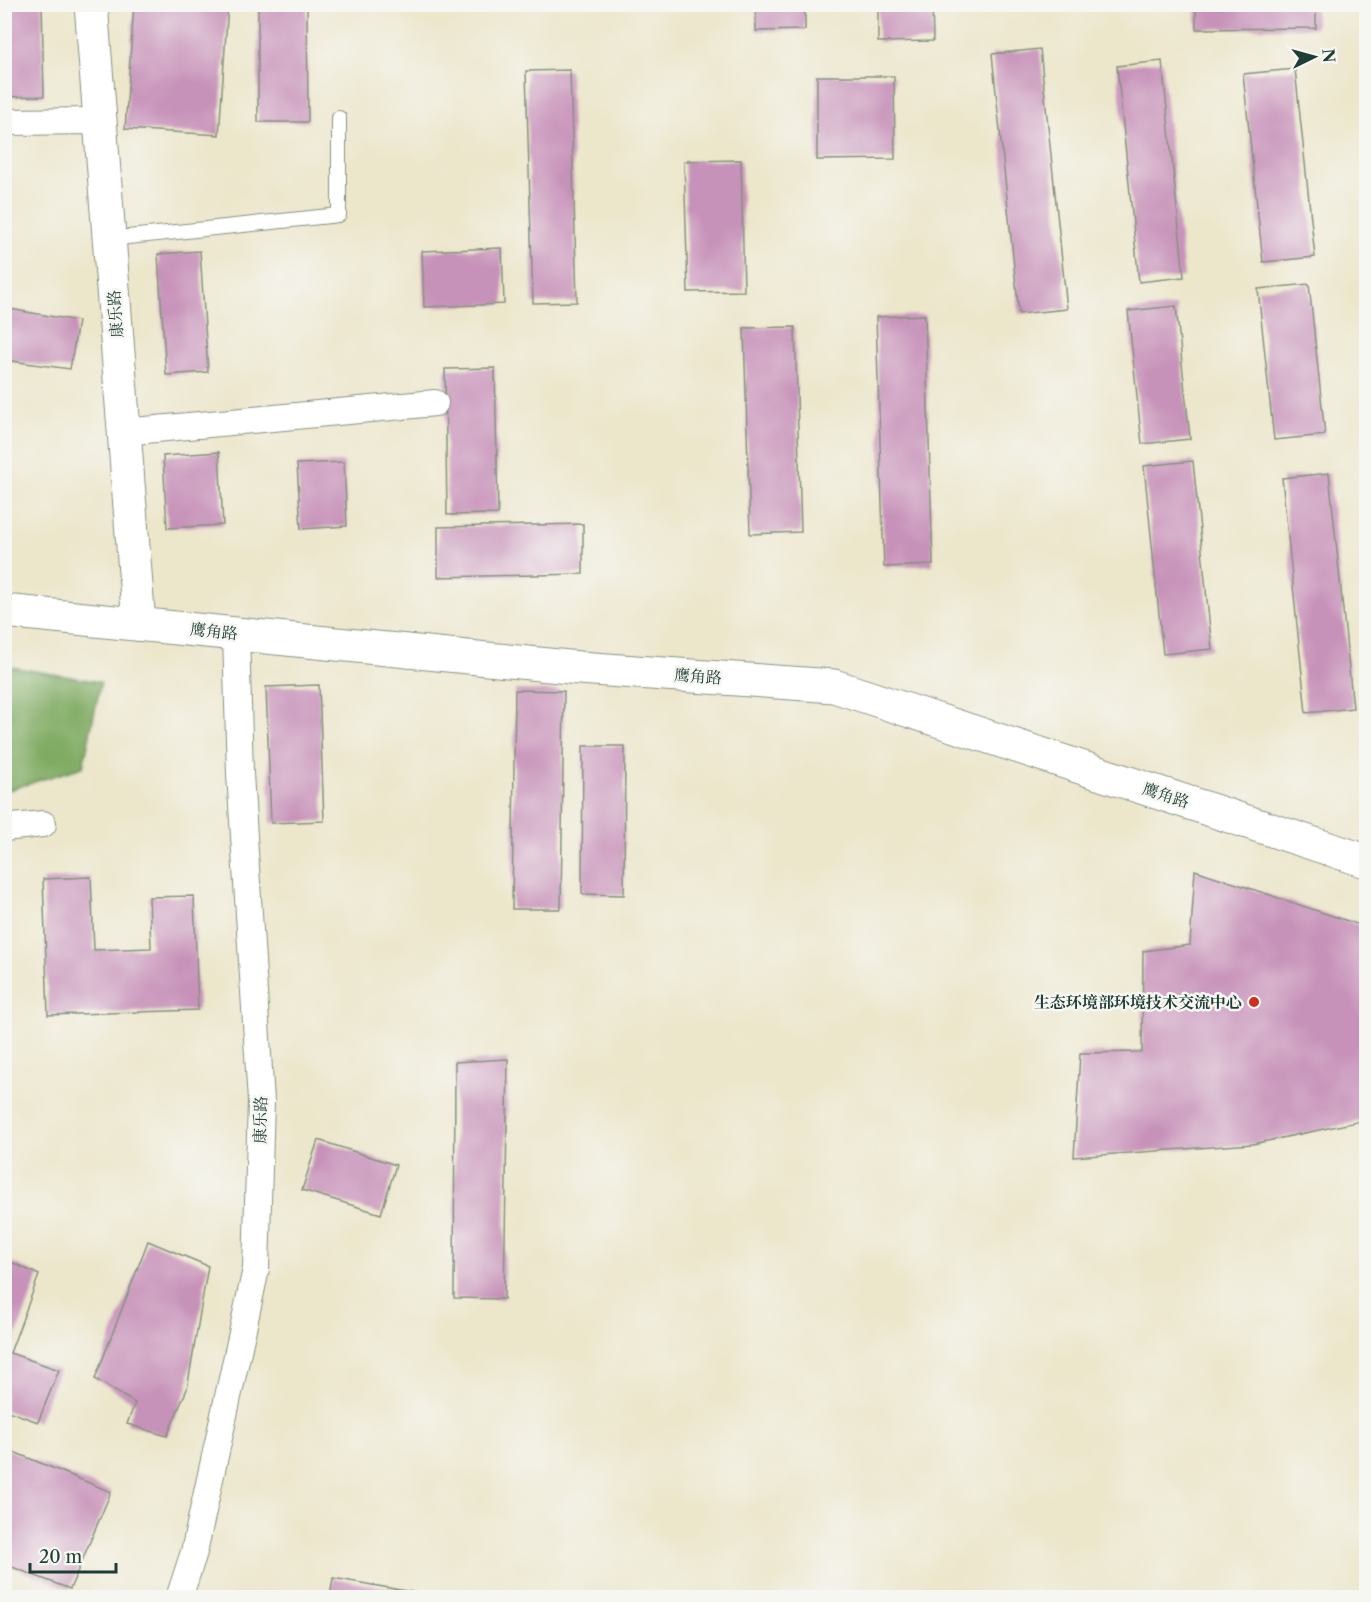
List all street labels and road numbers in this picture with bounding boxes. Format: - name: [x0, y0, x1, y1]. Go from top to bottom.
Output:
- street label: 康乐路: [103, 289, 127, 339]
- street label: 鹰角路: [189, 619, 239, 643]
- street label: 鹰角路: [673, 664, 723, 688]
- street label: 鹰角路: [1140, 778, 1192, 812]
- street label: 康乐路: [250, 1096, 270, 1144]

